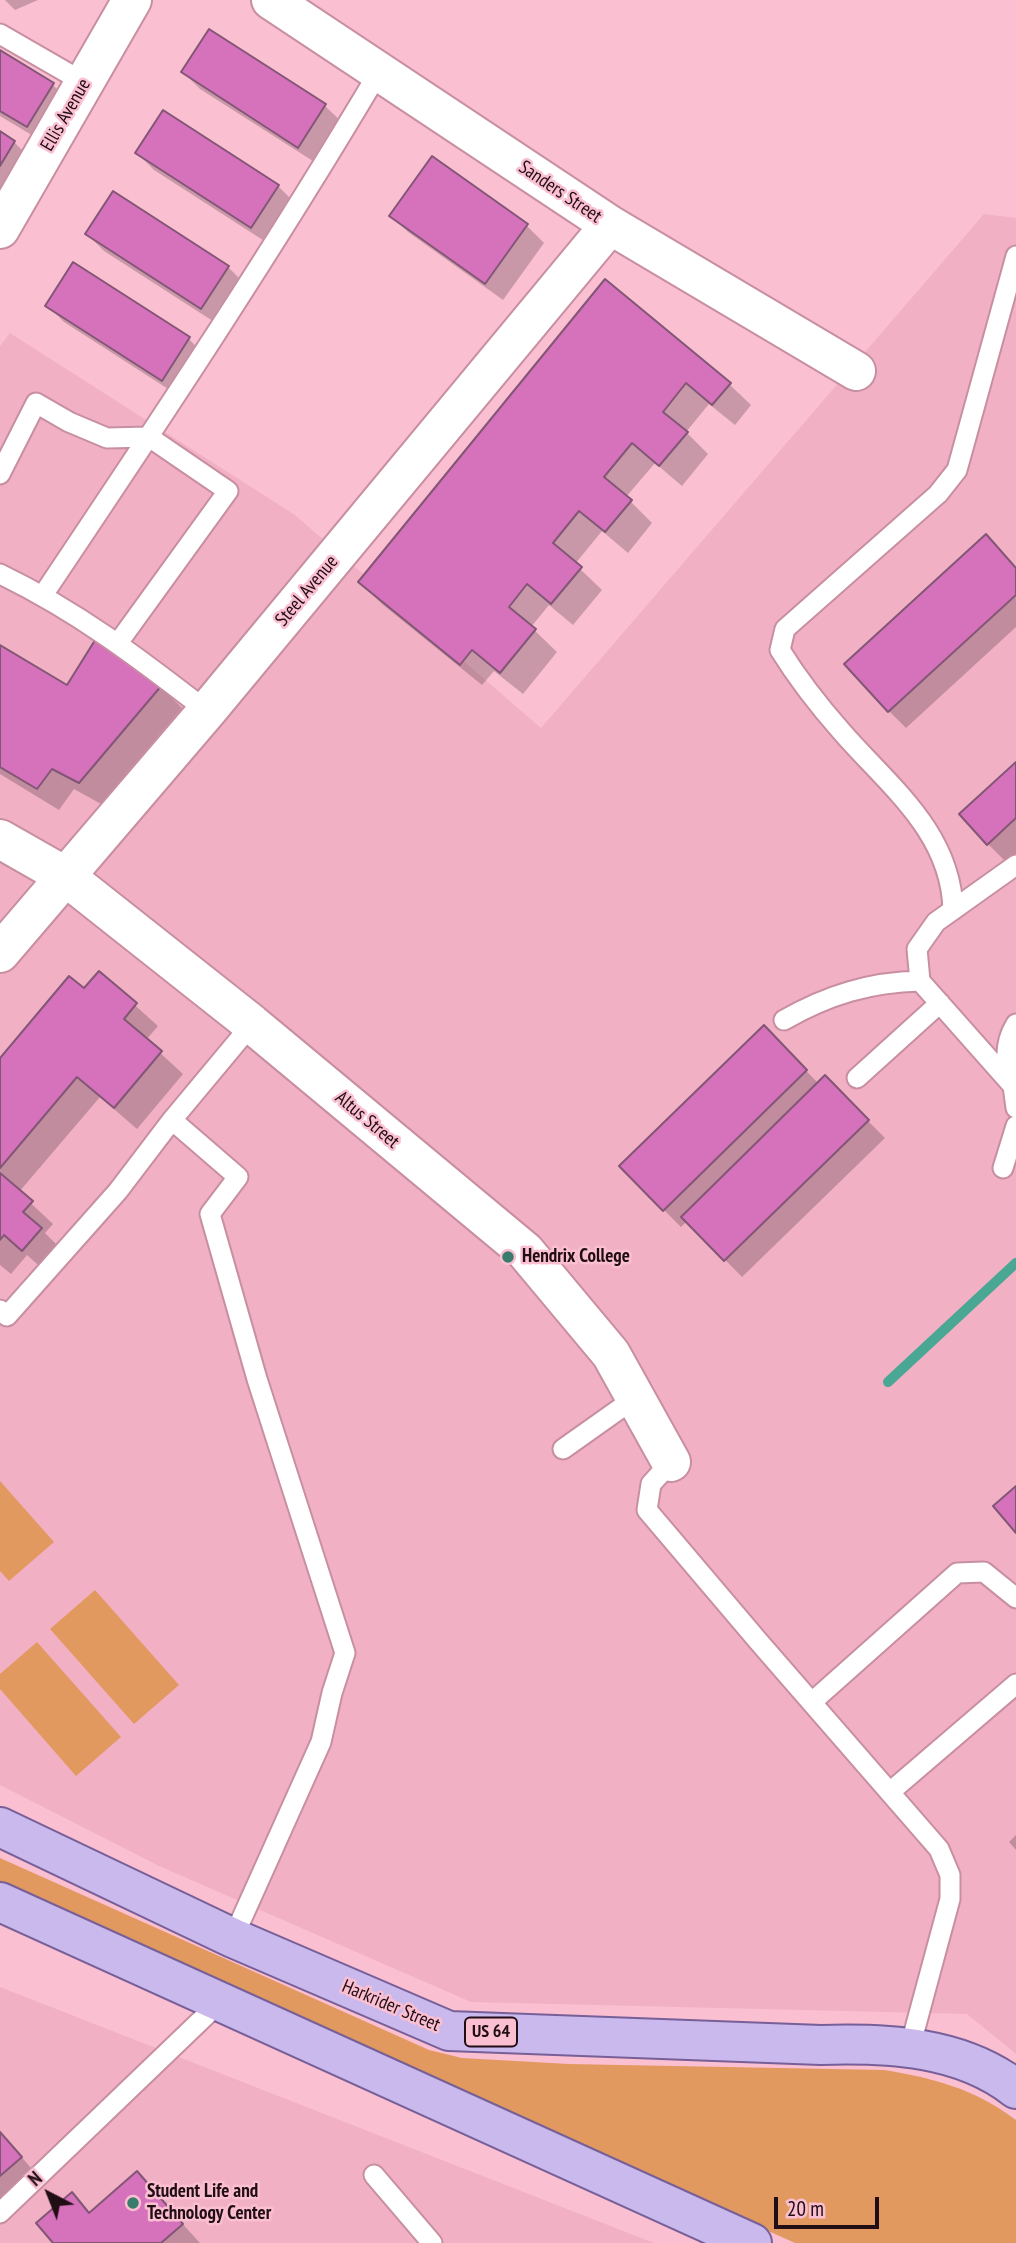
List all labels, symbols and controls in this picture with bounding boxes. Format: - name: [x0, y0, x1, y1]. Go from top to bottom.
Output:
- street label: Ellis Avenue: [36, 75, 96, 155]
- street label: Sanders Street: [514, 156, 606, 228]
- street label: Steel Avenue: [271, 551, 343, 631]
- street label: Altus Street: [330, 1087, 404, 1153]
- place label: Hendrix College: [522, 1246, 630, 1268]
- marker: Hendrix College: [500, 1249, 516, 1265]
- street label: Harkrider Street: [339, 1975, 443, 2037]
- road number: US 64: [465, 2018, 517, 2046]
- north arrow: [14, 2159, 84, 2229]
- text: N: [23, 2166, 47, 2191]
- place label: Student Life and Technology Center: [147, 2181, 271, 2225]
- scale bar: [778, 2184, 883, 2228]
- marker: Student Life and Technology Center: [125, 2195, 141, 2211]
- text: 20 m: [787, 2195, 824, 2222]

